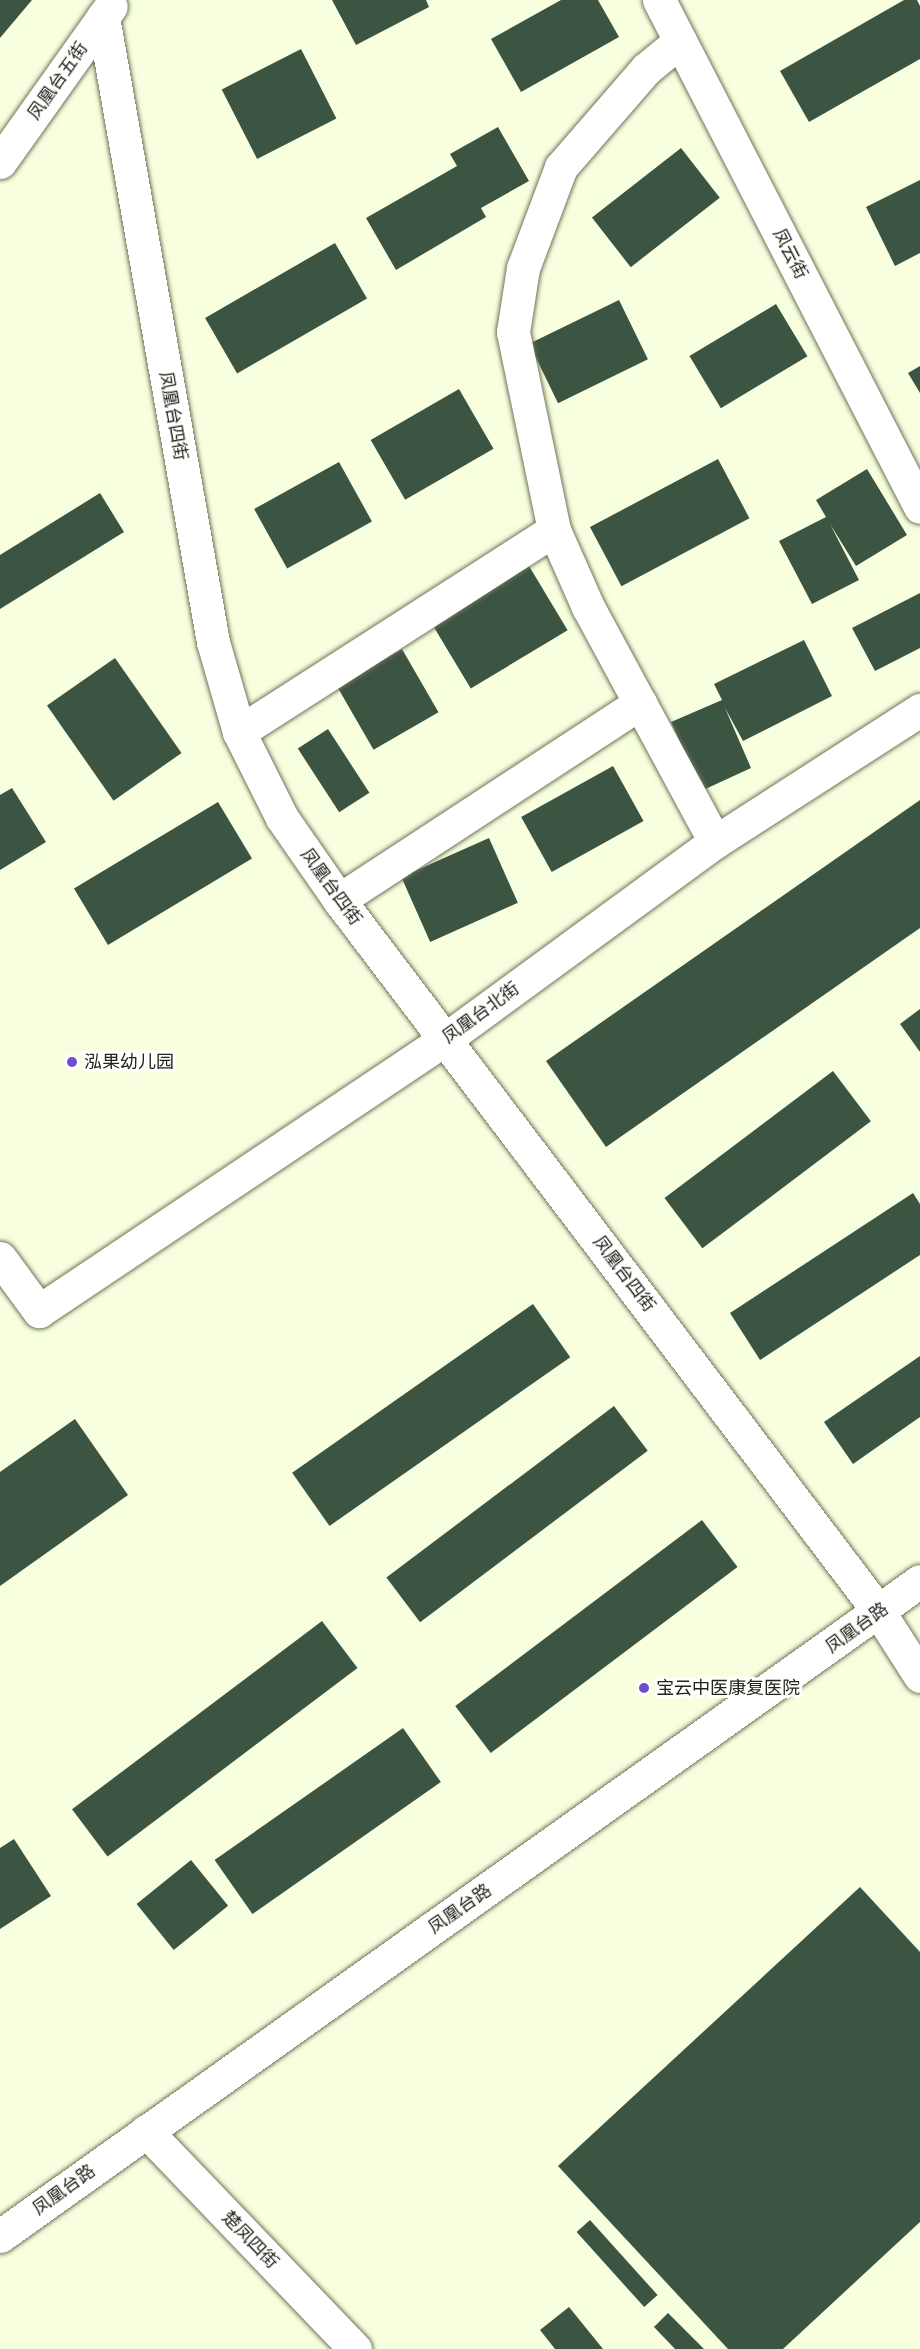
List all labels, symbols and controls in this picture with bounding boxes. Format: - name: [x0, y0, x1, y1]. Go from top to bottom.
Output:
- street label: 凤凰台五街: [23, 38, 93, 124]
- street label: 凤云街: [768, 225, 812, 283]
- street label: 凤凰台四街: [155, 370, 191, 462]
- street label: 凤凰台四街: [296, 844, 366, 930]
- street label: 凤凰台北街: [438, 978, 524, 1048]
- place label: 泓果幼儿园: [84, 1051, 174, 1073]
- marker: 泓果幼儿园: [65, 1055, 79, 1069]
- street label: 凤凰台四街: [588, 1232, 660, 1316]
- street label: 凤凰台路: [822, 1598, 892, 1658]
- place label: 宝云中医康复医院: [656, 1677, 800, 1699]
- marker: 宝云中医康复医院: [637, 1681, 651, 1695]
- street label: 凤凰台路: [424, 1880, 496, 1938]
- street label: 凤凰台路: [29, 2160, 99, 2220]
- street label: 楚凤四街: [217, 2207, 283, 2273]

